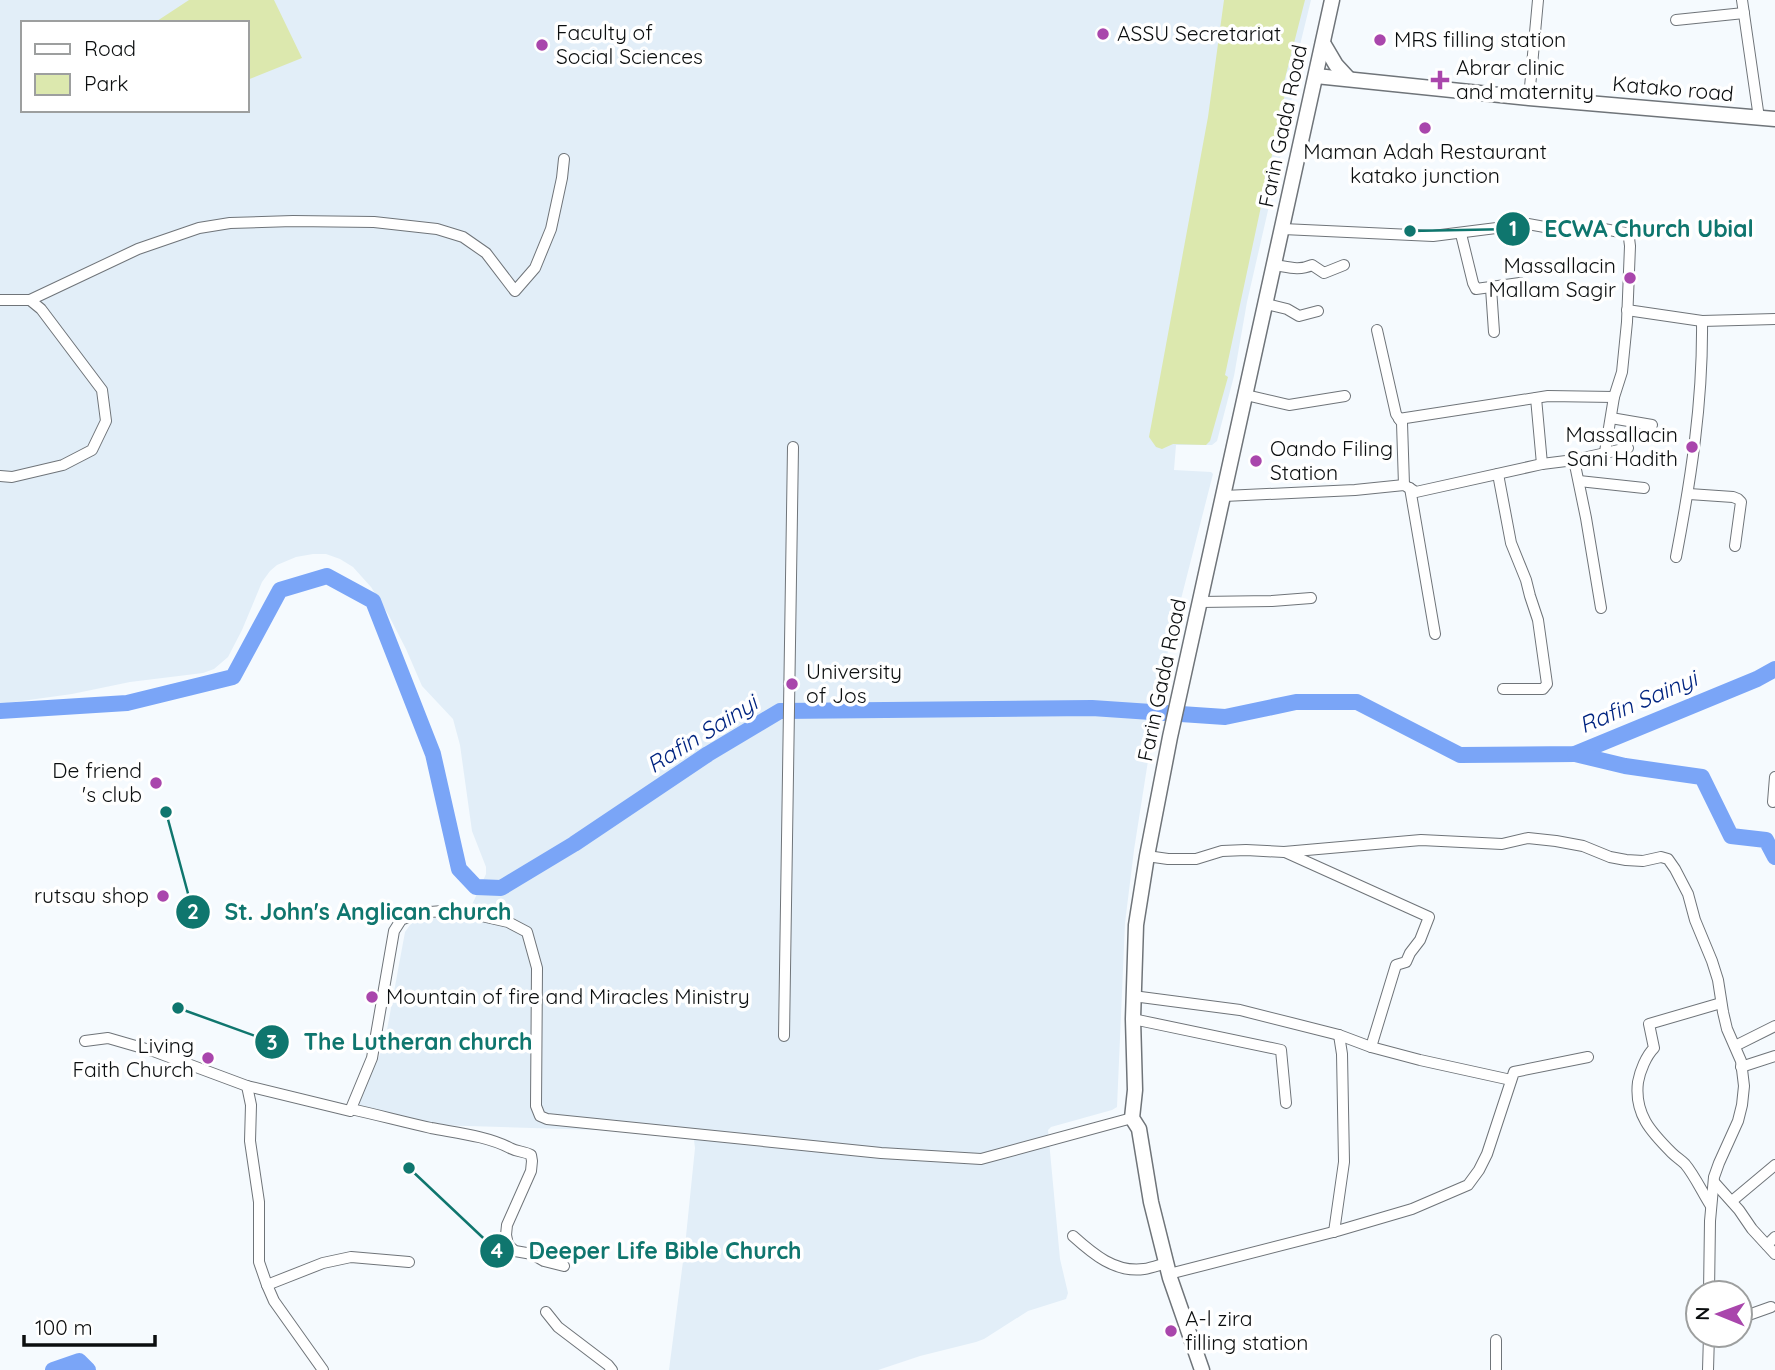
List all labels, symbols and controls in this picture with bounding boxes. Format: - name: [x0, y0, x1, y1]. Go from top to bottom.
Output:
- place label: Faculty of Social Sciences: [556, 19, 703, 69]
- place label: ASSU Secretariat: [1117, 20, 1281, 46]
- legend: [21, 21, 248, 112]
- marker: ASSU Secretariat: [1095, 26, 1111, 42]
- place label: MRS filling station: [1394, 26, 1566, 52]
- marker: MRS filling station: [1372, 32, 1388, 48]
- text: Road: [84, 35, 136, 61]
- marker: Faculty of Social Sciences: [534, 37, 550, 53]
- street label: Farin Gada Road: [1252, 42, 1312, 209]
- place label: Abrar clinic and maternity: [1456, 54, 1594, 104]
- text: Park: [84, 70, 128, 96]
- marker: Abrar clinic and maternity: [1430, 70, 1450, 90]
- street label: Katako road: [1611, 70, 1735, 106]
- marker: Maman Adah Restaurant katako junction: [1417, 120, 1433, 136]
- place label: Maman Adah Restaurant katako junction: [1303, 138, 1547, 188]
- callout: ECWA Church Ubial: [1496, 207, 1768, 251]
- text: ECWA Church Ubial: [1544, 214, 1754, 243]
- text: 1: [1509, 215, 1517, 241]
- place label: Massallacin Mallam Sagir: [1488, 252, 1616, 302]
- marker: Massallacin Mallam Sagir: [1622, 270, 1638, 286]
- place label: Massallacin Sani Hadith: [1565, 421, 1678, 471]
- place label: Oando Filing Station: [1270, 435, 1393, 485]
- marker: Massallacin Sani Hadith: [1684, 439, 1700, 455]
- marker: Oando Filing Station: [1248, 453, 1264, 469]
- street label: Farin Gada Road: [1131, 596, 1191, 763]
- place label: University of Jos: [806, 658, 902, 708]
- water label: Rafin Sainyi: [1575, 663, 1704, 739]
- marker: University of Jos: [784, 676, 800, 692]
- water label: Rafin Sainyi: [641, 686, 765, 779]
- place label: De friend 's club: [52, 757, 142, 807]
- marker: De friend 's club: [148, 775, 164, 791]
- place label: rutsau shop: [34, 882, 149, 908]
- marker: rutsau shop: [155, 888, 171, 904]
- callout: St. John's Anglican church: [176, 890, 526, 934]
- text: St. John's Anglican church: [224, 897, 512, 926]
- text: 2: [187, 898, 199, 924]
- place label: Mountain of fire and Miracles Ministry: [386, 983, 750, 1009]
- marker: Mountain of fire and Miracles Ministry: [364, 989, 380, 1005]
- callout: The Lutheran church: [254, 1020, 546, 1064]
- text: The Lutheran church: [304, 1027, 532, 1056]
- text: 3: [266, 1029, 278, 1055]
- place label: Living Faith Church: [73, 1032, 194, 1082]
- marker: Living Faith Church: [200, 1050, 216, 1066]
- callout: Deeper Life Bible Church: [480, 1229, 816, 1273]
- text: Deeper Life Bible Church: [528, 1236, 802, 1265]
- text: 4: [491, 1237, 503, 1263]
- north arrow: [1684, 1279, 1754, 1349]
- scale bar: [24, 1304, 156, 1348]
- place label: A-l zira filling station: [1185, 1305, 1308, 1355]
- text: N: [1690, 1307, 1714, 1321]
- text: 100 m: [35, 1314, 93, 1340]
- marker: A-l zira filling station: [1163, 1323, 1179, 1339]

